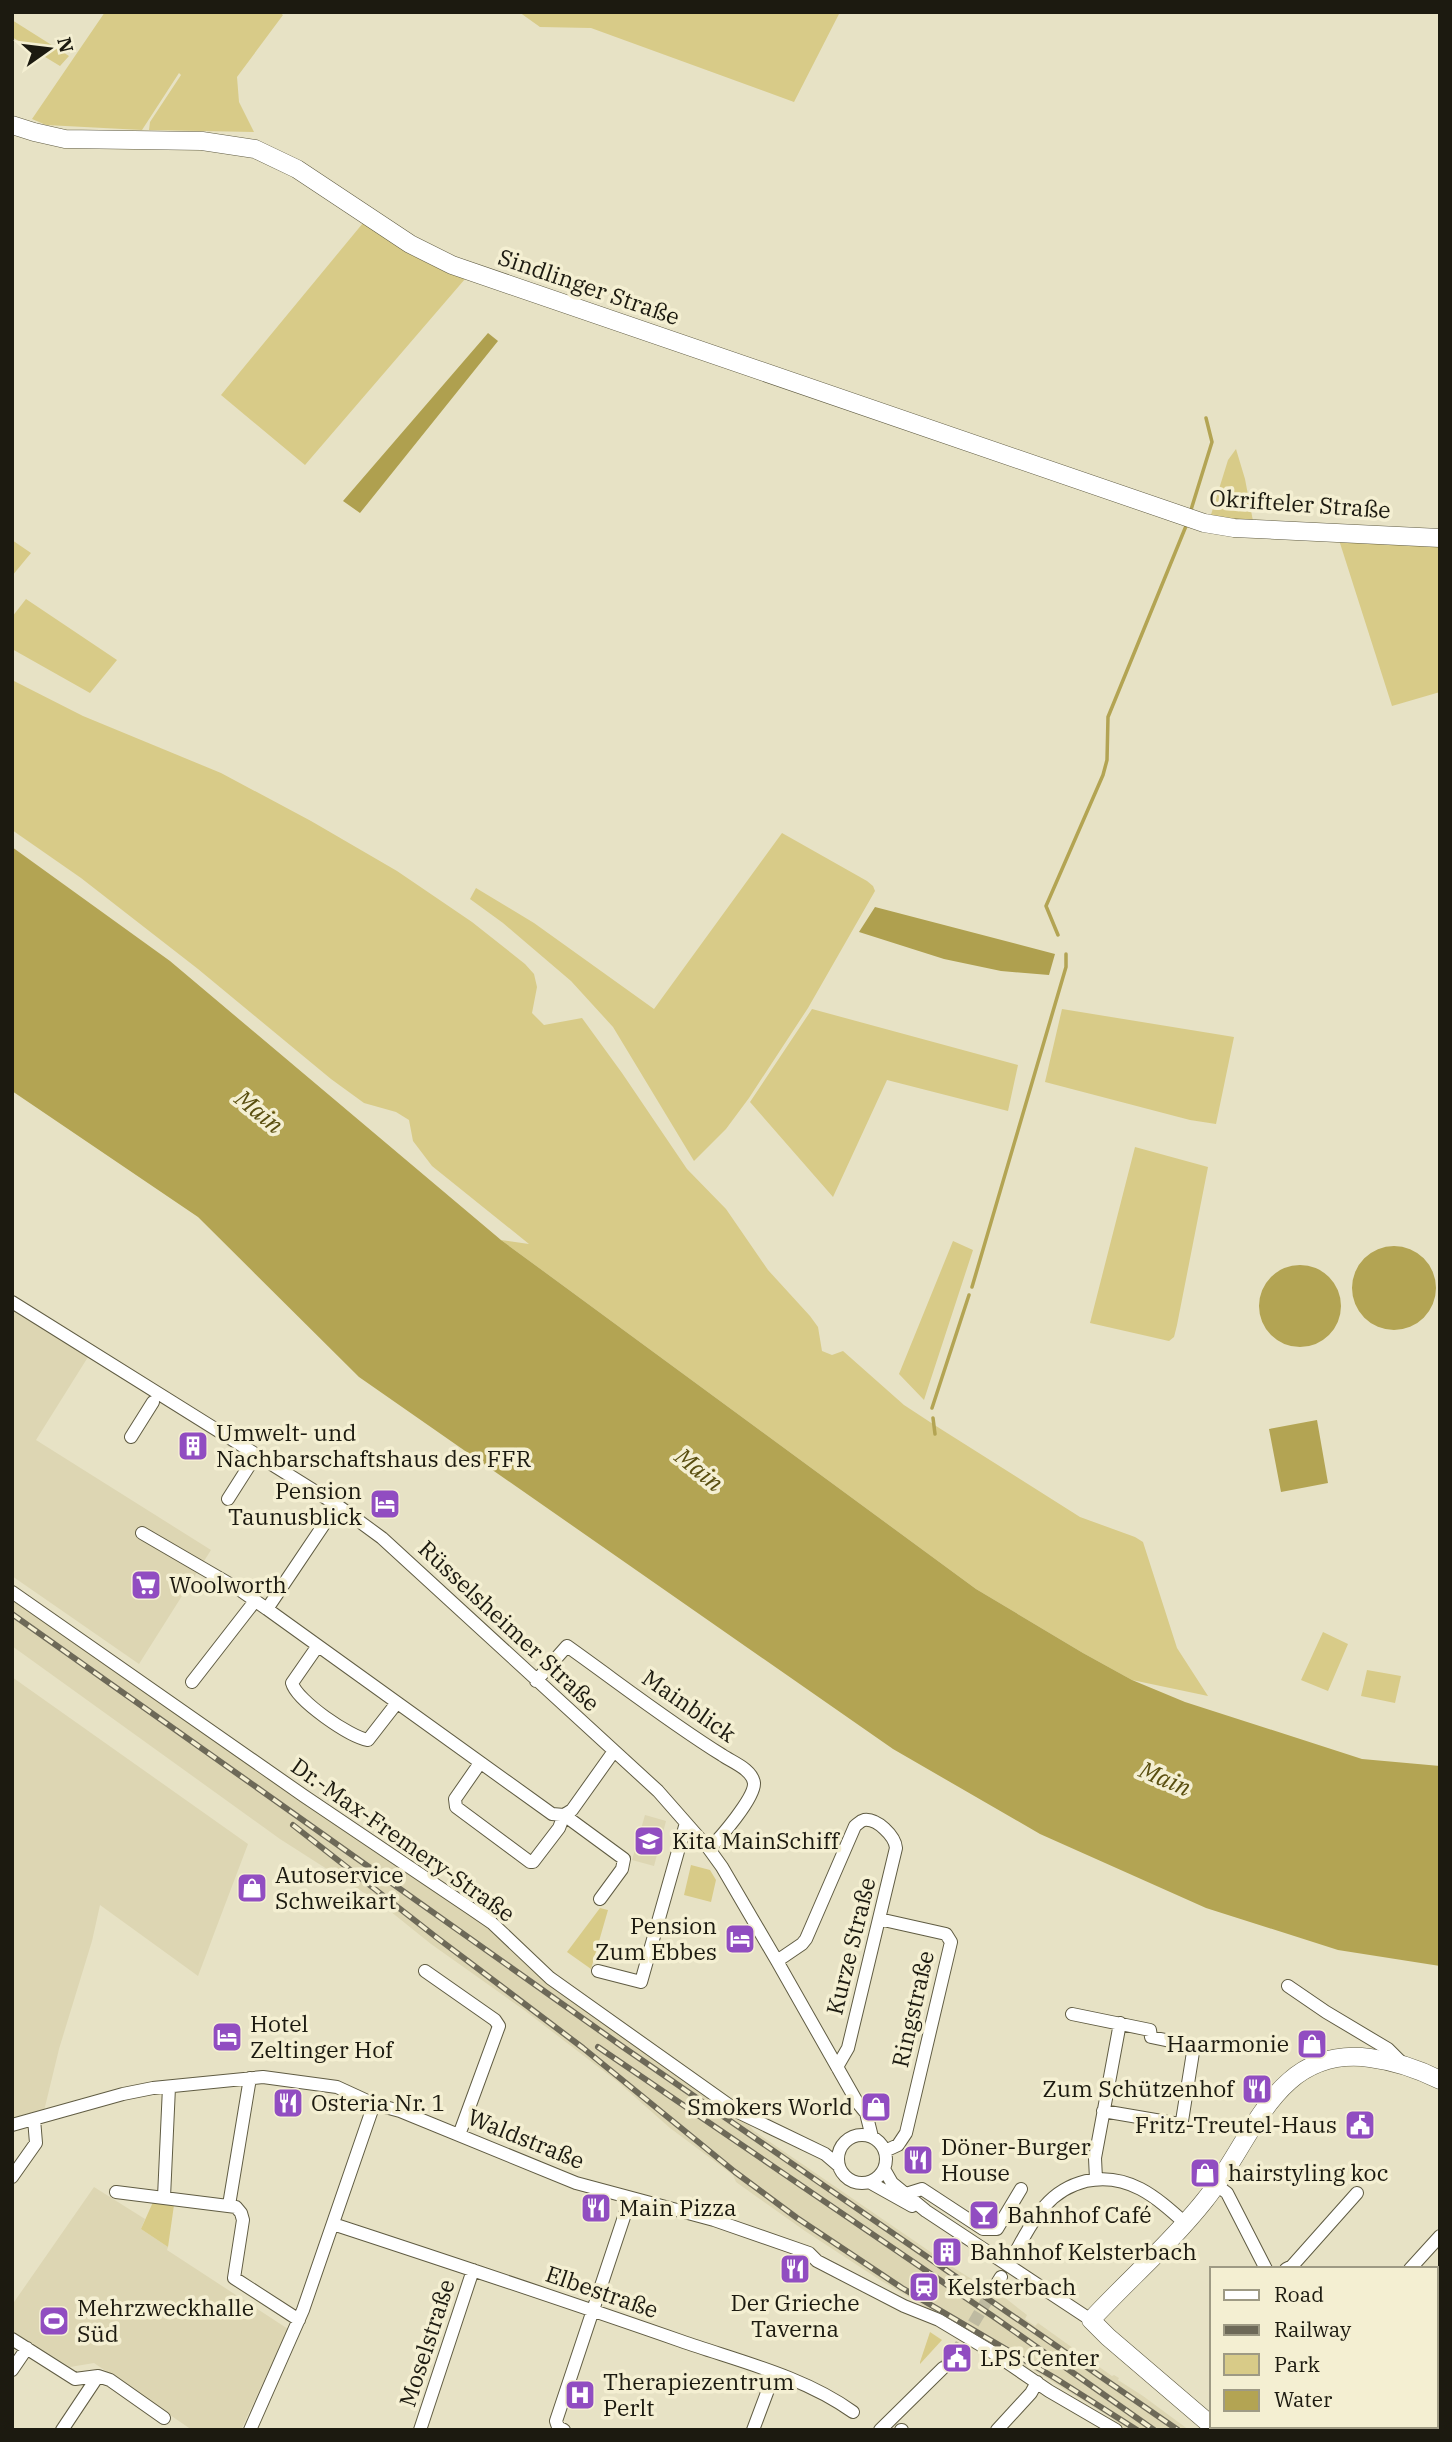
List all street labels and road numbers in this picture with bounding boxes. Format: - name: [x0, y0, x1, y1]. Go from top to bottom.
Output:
- street label: Sindlinger Straße: [495, 241, 684, 331]
- street label: Okrifteler Straße: [1208, 482, 1392, 524]
- street label: Rüsselsheimer Straße: [413, 1533, 607, 1717]
- street label: Mainblick: [637, 1662, 743, 1749]
- street label: Dr.-Max-Fremery-Straße: [286, 1750, 521, 1928]
- street label: Kurze Straße: [818, 1874, 882, 2018]
- street label: Ringstraße: [884, 1947, 940, 2070]
- street label: Waldstraße: [464, 2101, 589, 2175]
- street label: Elbestraße: [542, 2258, 663, 2324]
- street label: Moselstraße: [391, 2275, 461, 2410]

